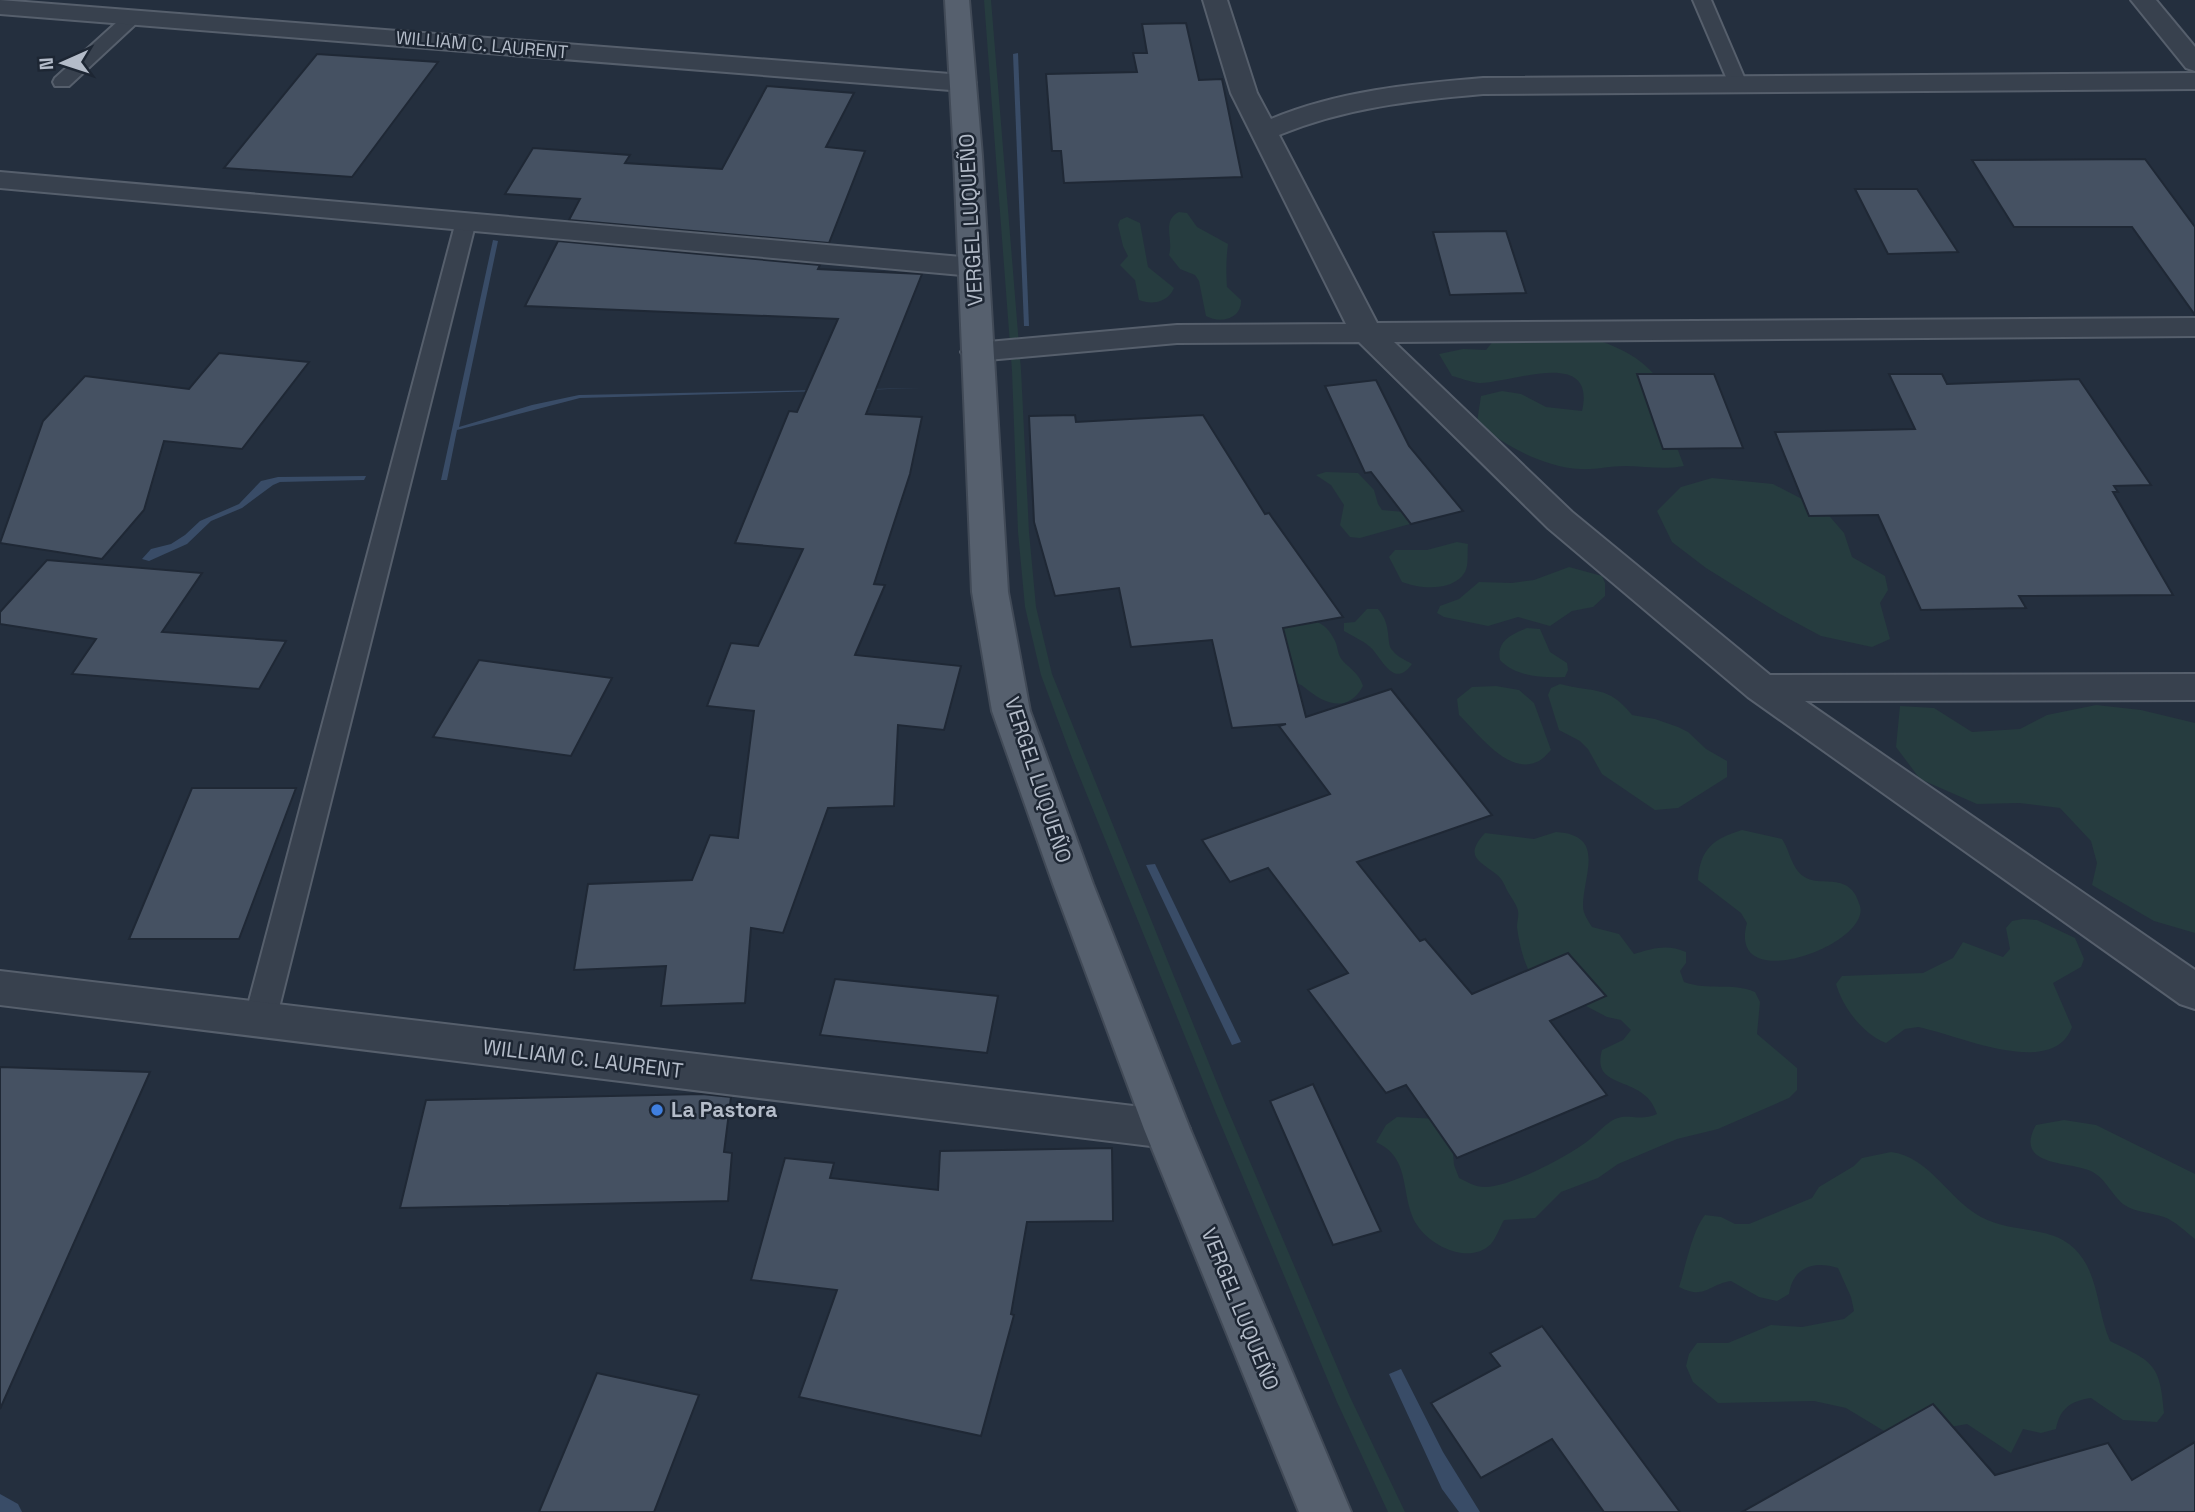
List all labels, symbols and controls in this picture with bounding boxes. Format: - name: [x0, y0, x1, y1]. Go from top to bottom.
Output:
- street label: WILLIAM C. LAURENT: [395, 26, 570, 64]
- north arrow: [28, 28, 98, 98]
- text: N: [34, 57, 59, 71]
- street label: VERGEL LUQUEÑO: [952, 133, 989, 307]
- street label: VERGEL LUQUEÑO: [999, 693, 1078, 866]
- street label: WILLIAM C. LAURENT: [481, 1033, 685, 1084]
- place label: La Pastora: [671, 1096, 777, 1123]
- marker: La Pastora: [649, 1102, 665, 1118]
- street label: VERGEL LUQUEÑO: [1196, 1224, 1285, 1394]

